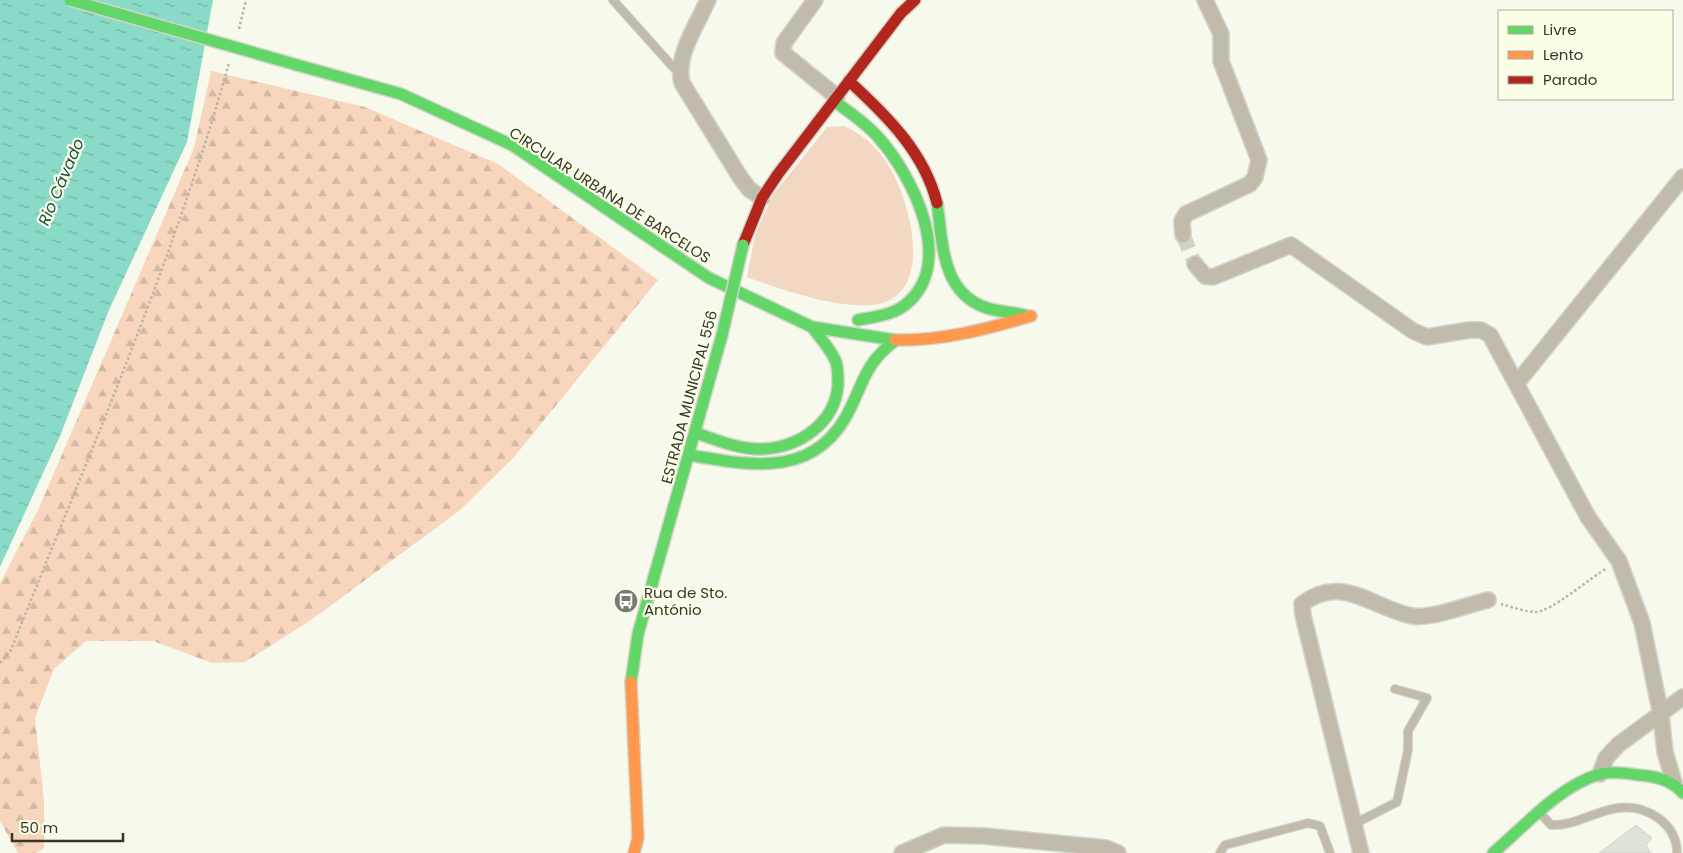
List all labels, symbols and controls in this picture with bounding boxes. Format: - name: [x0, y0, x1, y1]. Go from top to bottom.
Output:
- legend: [1498, 10, 1673, 100]
- text: Livre: [1543, 19, 1576, 40]
- text: Lento: [1543, 44, 1583, 65]
- text: Parado: [1543, 69, 1597, 90]
- street label: CIRCULAR URBANA DE BARCELOS: [505, 122, 715, 268]
- water label: Rio Cávado: [32, 135, 90, 229]
- street label: ESTRADA MUNICIPAL 556: [656, 308, 722, 486]
- place label: Rua de Sto. António: [644, 582, 727, 620]
- bus stop icon: Rua de Sto. António: [613, 588, 639, 614]
- scale bar: [12, 810, 124, 842]
- text: 50 m: [20, 817, 58, 838]

